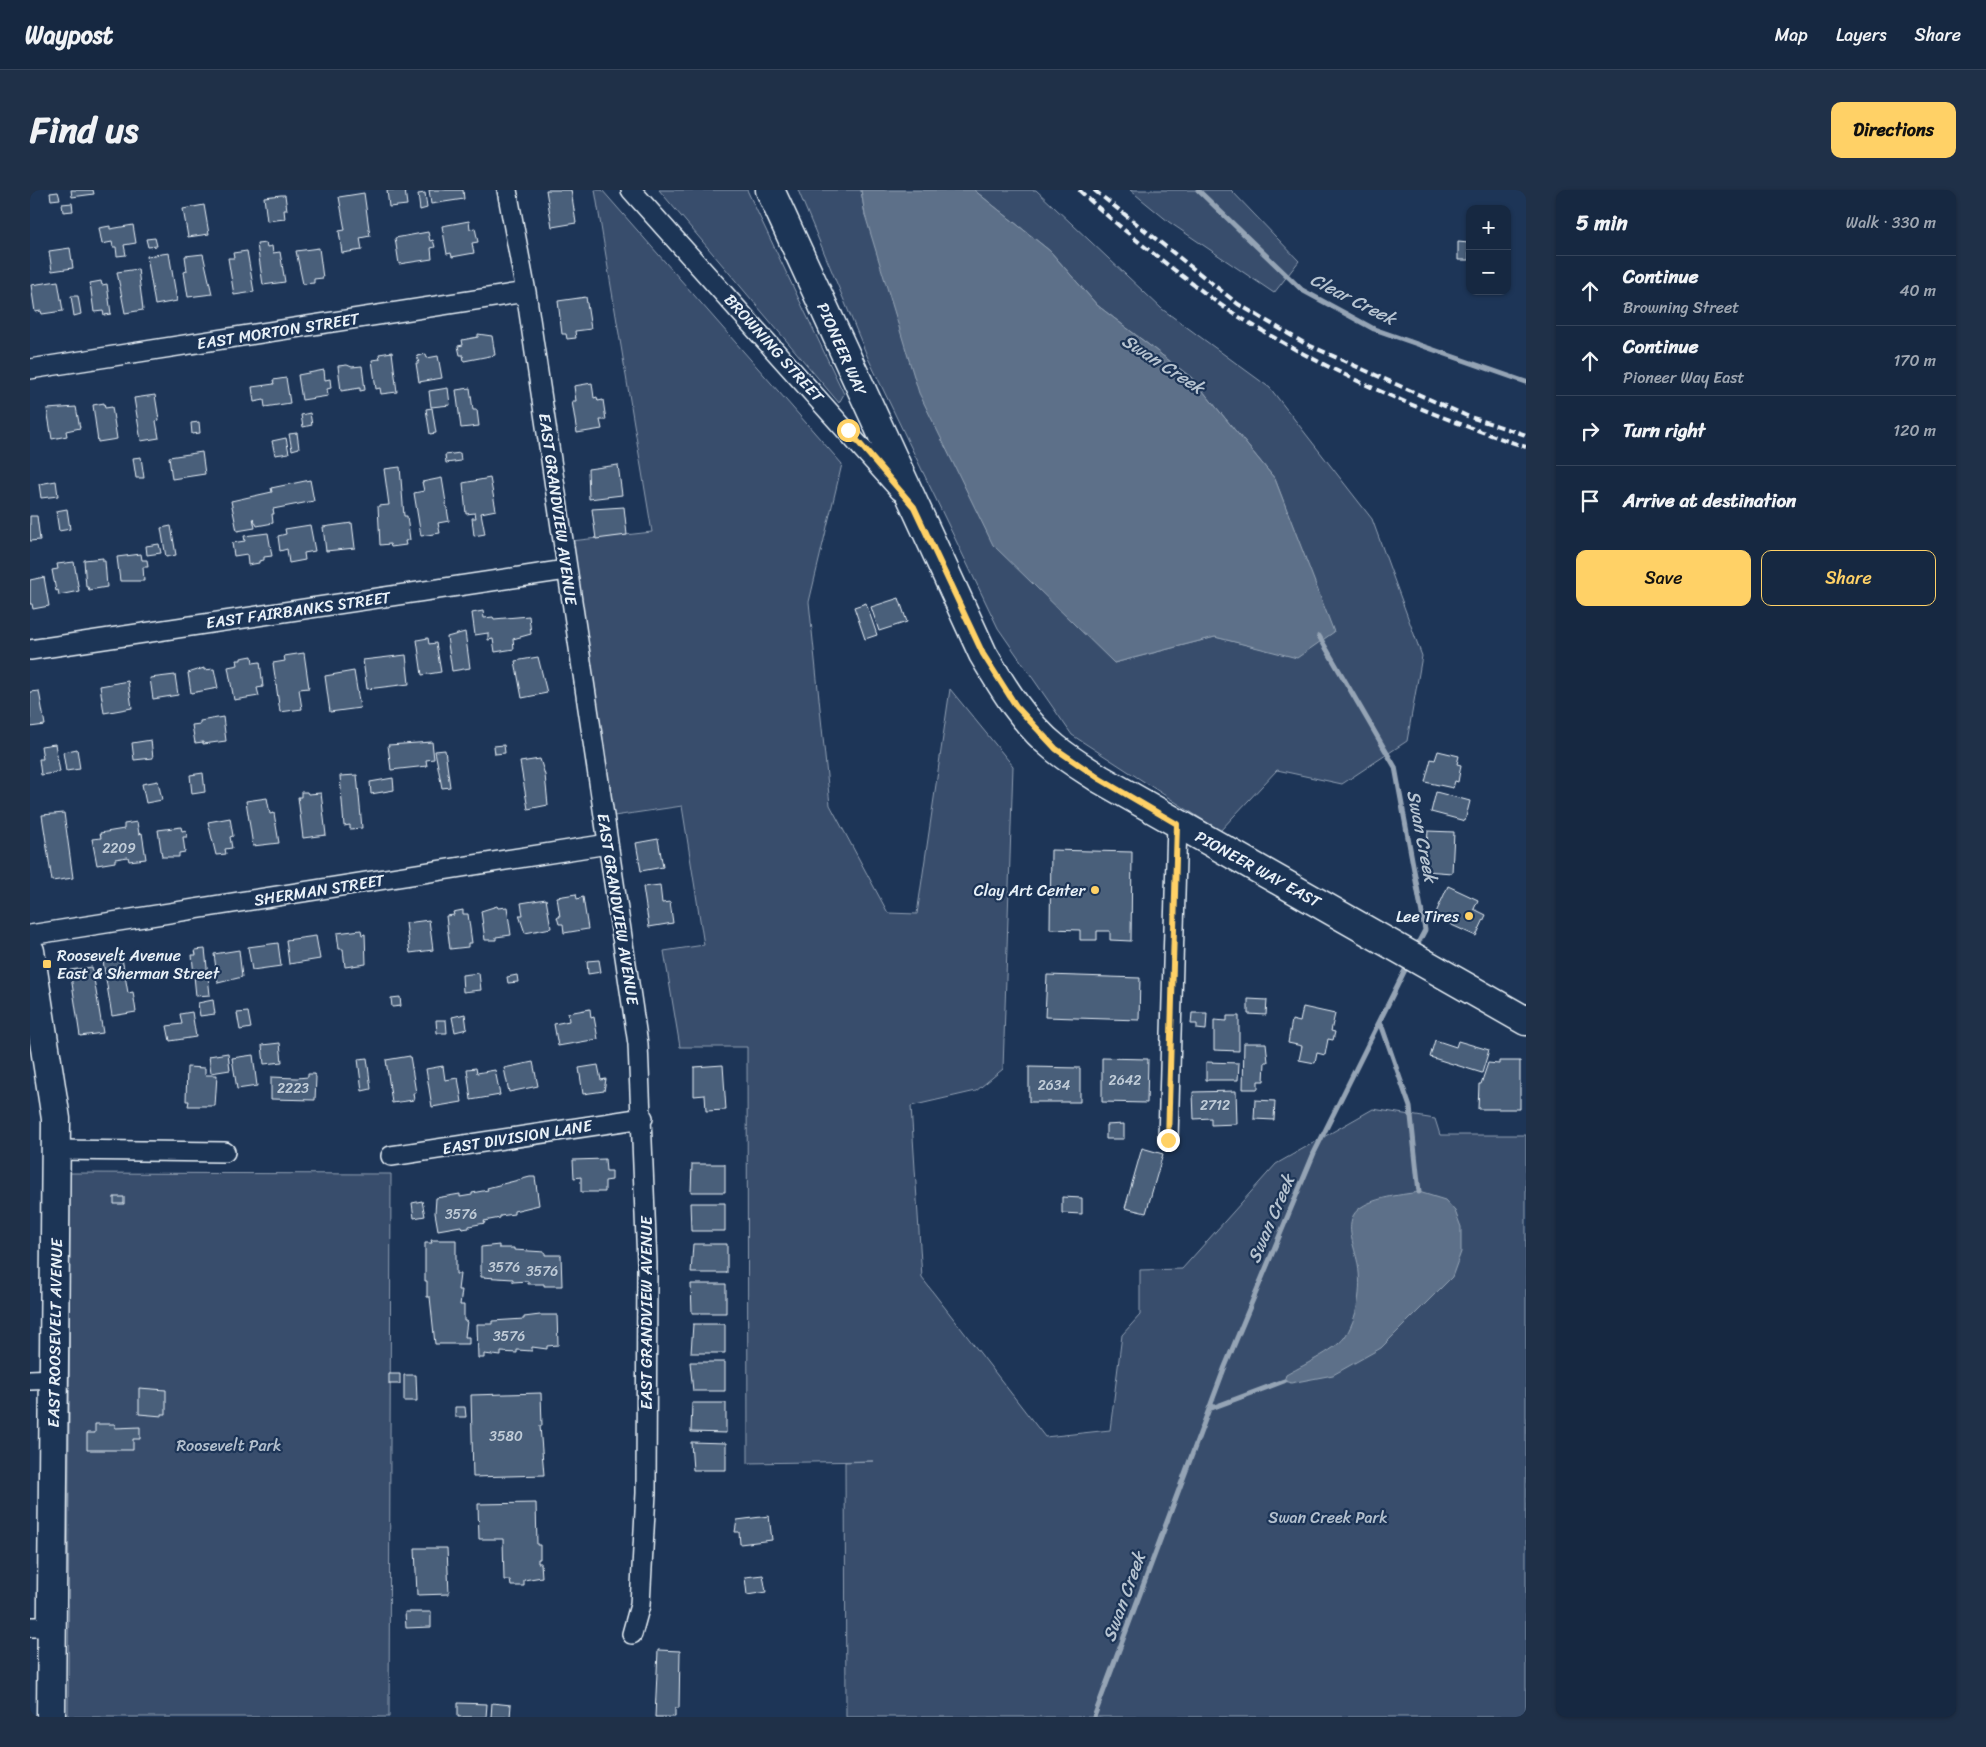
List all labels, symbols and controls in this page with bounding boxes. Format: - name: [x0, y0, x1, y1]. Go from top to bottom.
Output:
- text: Waypost: [25, 14, 113, 56]
- text: Map: [1775, 19, 1808, 51]
- text: Layers: [1836, 19, 1887, 51]
- text: Share: [1915, 19, 1961, 51]
- text: Find us: [30, 99, 138, 161]
- button: Directions: [1831, 102, 1956, 158]
- text: 5 min: [1576, 204, 1628, 242]
- map controls: [1466, 205, 1511, 295]
- button: +: [1466, 205, 1511, 250]
- text: Walk · 330 m: [1846, 208, 1936, 237]
- button: −: [1466, 250, 1511, 295]
- text: Continue: [1623, 260, 1699, 293]
- water label: Clear Creek: [1304, 264, 1404, 335]
- text: 40 m: [1899, 276, 1936, 305]
- icon: ahead: [1576, 277, 1604, 305]
- street label: BROWNING STREET: [717, 287, 832, 410]
- text: Browning Street: [1623, 293, 1739, 322]
- street label: PIONEER WAY: [809, 298, 876, 401]
- street label: EAST MORTON STREET: [195, 304, 362, 358]
- water label: Swan Creek: [1115, 325, 1213, 404]
- text: Continue: [1623, 330, 1699, 363]
- text: 170 m: [1893, 346, 1936, 375]
- icon: ahead: [1576, 347, 1604, 375]
- text: Pioneer Way East: [1623, 363, 1745, 392]
- street label: EAST GRANDVIEW AVENUE: [530, 411, 586, 608]
- text: Turn right: [1623, 414, 1705, 447]
- text: 120 m: [1893, 416, 1936, 445]
- icon: right: [1576, 417, 1604, 445]
- route start: [837, 419, 860, 442]
- text: Arrive at destination: [1623, 484, 1796, 517]
- icon: arrive: [1576, 487, 1604, 515]
- button: Save: [1576, 550, 1751, 606]
- button: Share: [1761, 550, 1936, 606]
- street label: EAST FAIRBANKS STREET: [204, 583, 393, 637]
- water label: Swan Creek: [1397, 787, 1447, 887]
- street label: EAST GRANDVIEW AVENUE: [589, 811, 648, 1008]
- street label: PIONEER WAY EAST: [1190, 822, 1327, 916]
- house number: 2209: [102, 836, 136, 861]
- street label: SHERMAN STREET: [252, 865, 387, 915]
- place label: Clay Art Center: [974, 876, 1086, 905]
- marker: Clay Art Center: [1089, 884, 1101, 896]
- place label: Lee Tires: [1396, 902, 1460, 931]
- marker: Lee Tires: [1463, 910, 1475, 922]
- place label: Roosevelt Avenue East & Sherman Street: [57, 941, 220, 988]
- marker: Roosevelt Avenue East & Sherman Street: [41, 958, 53, 970]
- house number: 2642: [1109, 1068, 1141, 1093]
- house number: 2634: [1038, 1073, 1070, 1098]
- house number: 2223: [277, 1076, 309, 1101]
- house number: 2712: [1200, 1093, 1230, 1118]
- street label: EAST DIVISION LANE: [440, 1111, 595, 1163]
- route end: [1157, 1129, 1180, 1152]
- water label: Swan Creek: [1238, 1168, 1305, 1268]
- house number: 3576: [445, 1202, 477, 1227]
- street label: EAST GRANDVIEW AVENUE: [632, 1215, 661, 1410]
- street label: EAST ROOSEVELT AVENUE: [39, 1237, 71, 1428]
- house number: 3576: [488, 1255, 520, 1280]
- house number: 3576: [526, 1259, 558, 1284]
- house number: 3576: [493, 1324, 525, 1349]
- house number: 3580: [489, 1424, 523, 1449]
- park label: Roosevelt Park: [176, 1431, 282, 1460]
- park label: Swan Creek Park: [1268, 1503, 1388, 1532]
- water label: Swan Creek: [1093, 1545, 1156, 1646]

